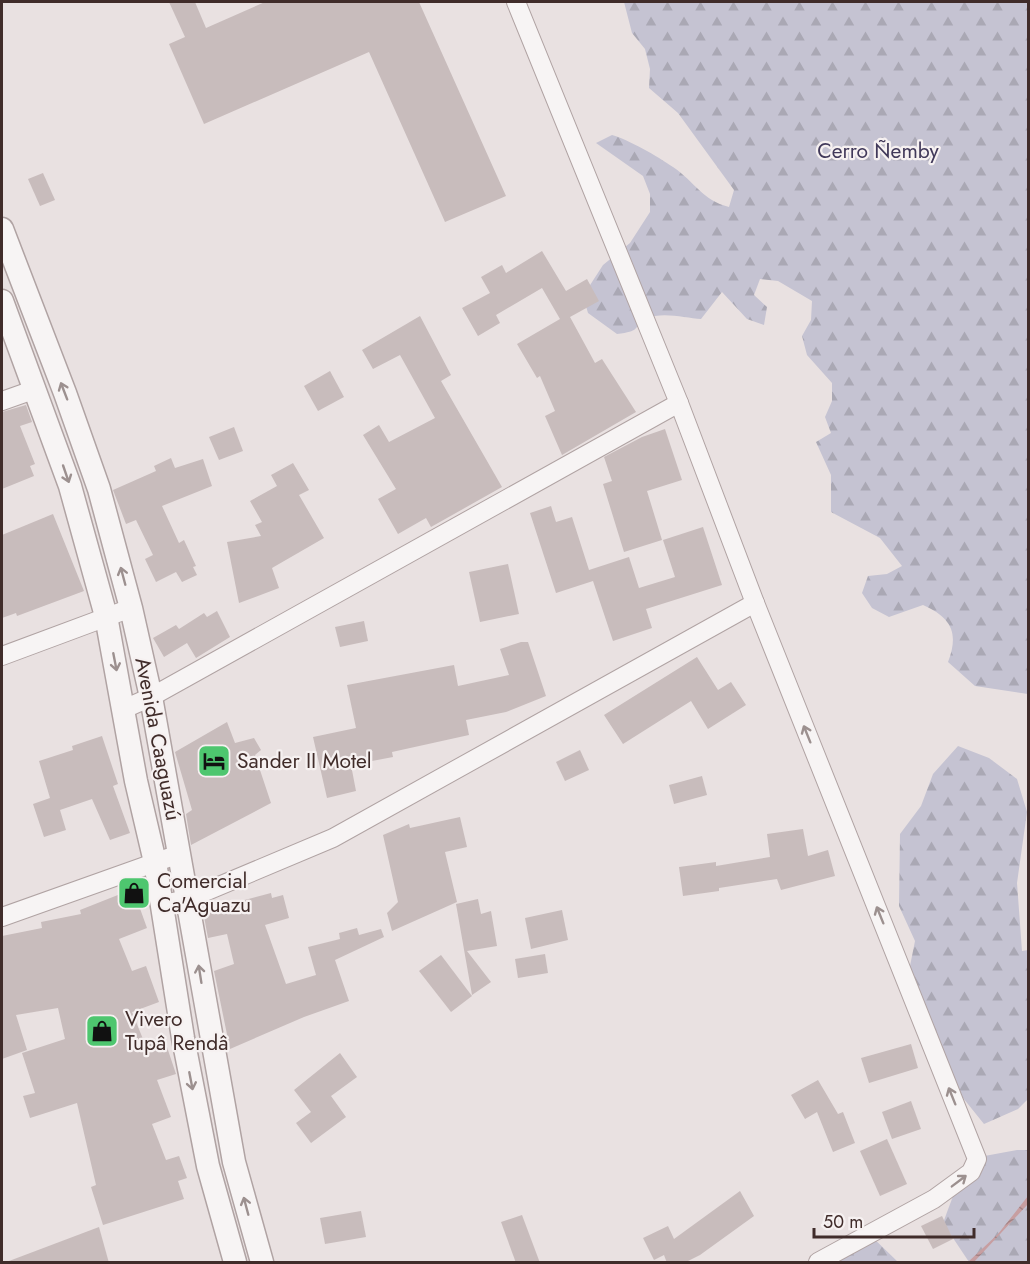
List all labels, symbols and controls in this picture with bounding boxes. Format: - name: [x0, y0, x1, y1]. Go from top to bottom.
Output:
- park label: Cerro Ñemby: [817, 136, 939, 166]
- one-way arrow: [58, 382, 69, 400]
- one-way arrow: [61, 464, 72, 482]
- one-way arrow: [116, 567, 128, 586]
- one-way arrow: [110, 652, 121, 671]
- street label: Avenida Caaguazú: [127, 655, 189, 823]
- one-way arrow: [801, 725, 812, 744]
- hotel icon: Sander II Motel: [196, 743, 232, 779]
- place label: Sander II Motel: [237, 746, 372, 776]
- place label: Comercial Ca'Aguazu: [157, 866, 251, 920]
- shop icon: Comercial Ca'Aguazu: [116, 875, 152, 911]
- one-way arrow: [874, 906, 885, 925]
- one-way arrow: [194, 965, 205, 984]
- place label: Vivero Tupâ Rendâ: [125, 1004, 228, 1058]
- shop icon: Vivero Tupâ Rendâ: [84, 1013, 120, 1049]
- one-way arrow: [186, 1071, 197, 1090]
- one-way arrow: [946, 1087, 957, 1106]
- one-way arrow: [951, 1174, 967, 1187]
- one-way arrow: [240, 1197, 251, 1216]
- scale bar: [814, 1201, 974, 1239]
- text: 50 m: [823, 1209, 863, 1235]

